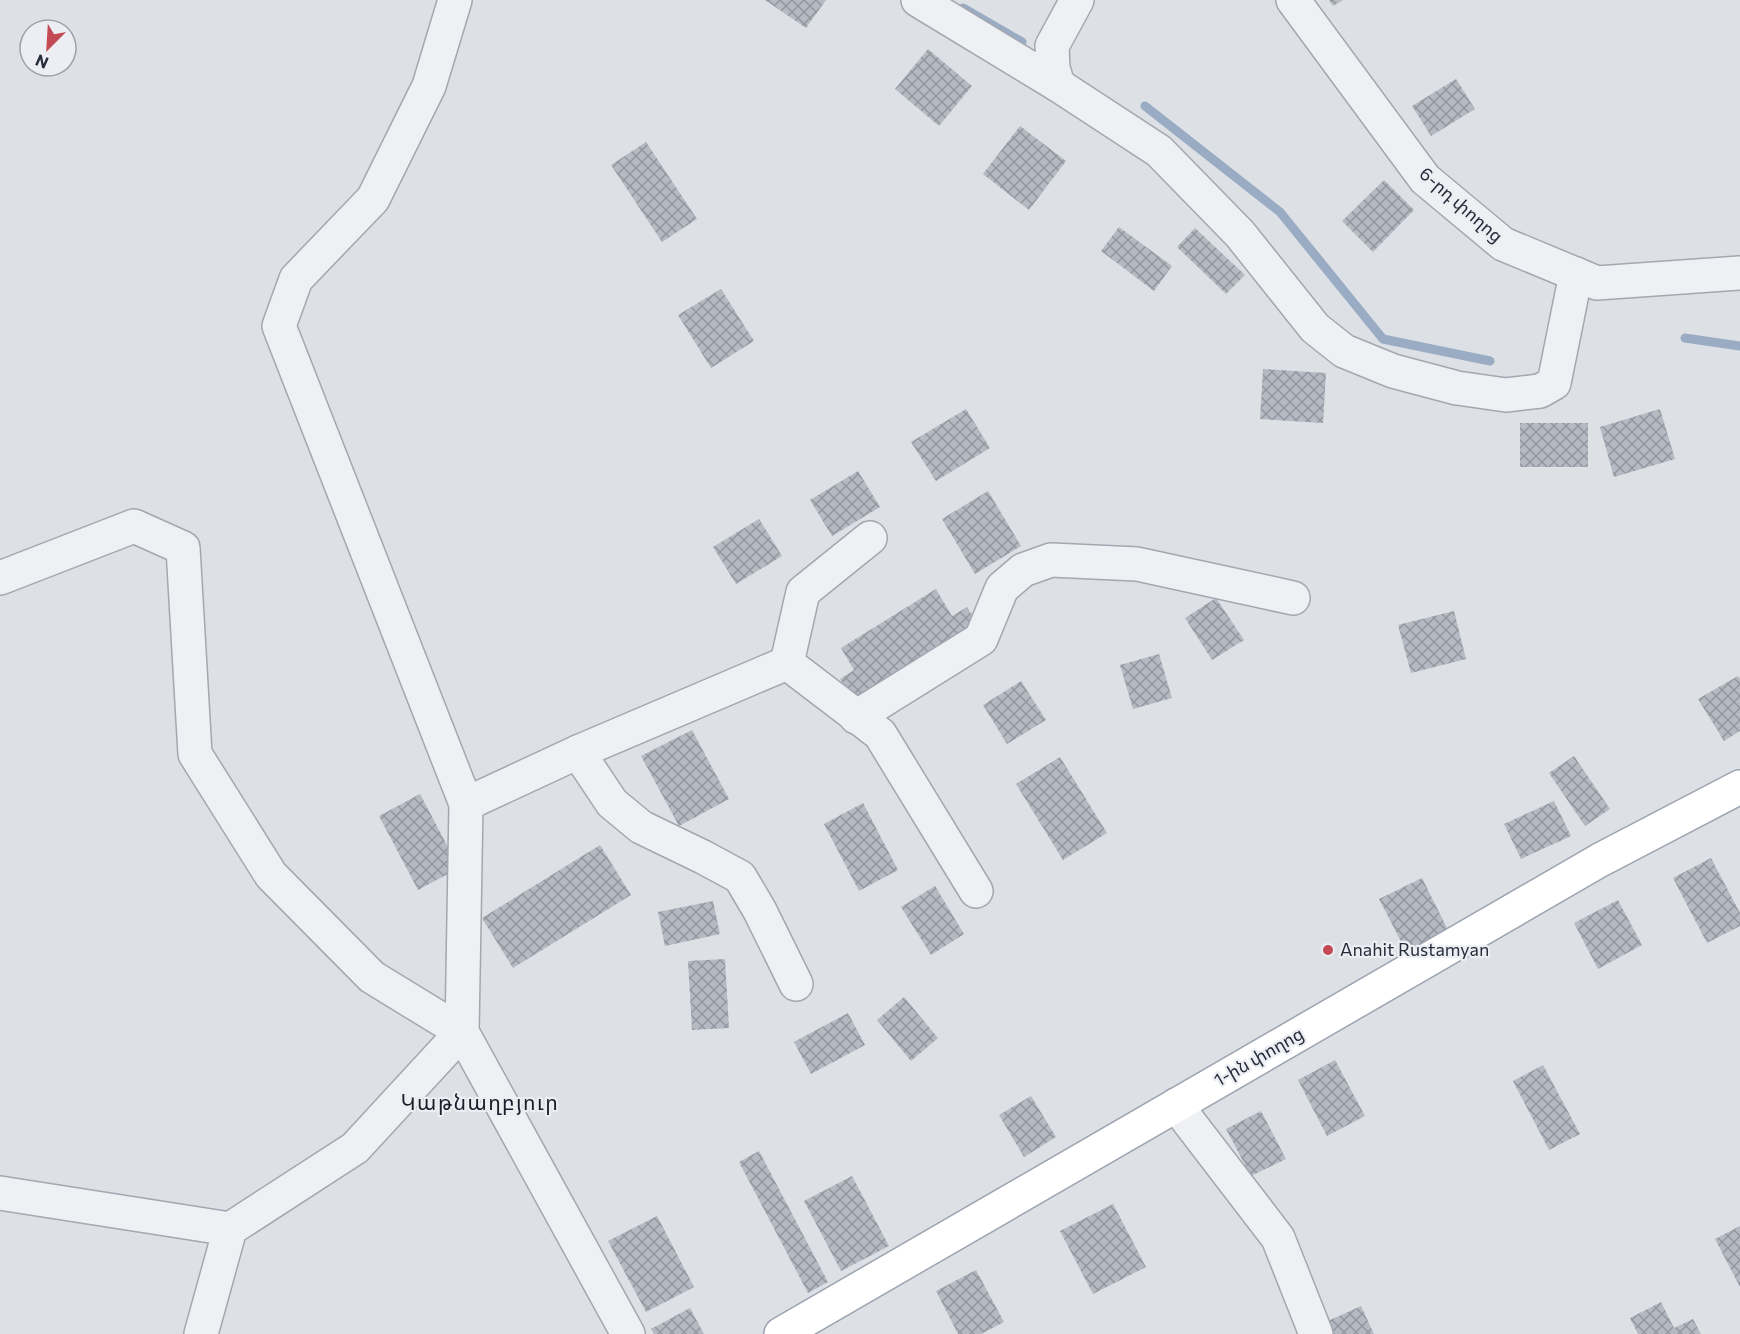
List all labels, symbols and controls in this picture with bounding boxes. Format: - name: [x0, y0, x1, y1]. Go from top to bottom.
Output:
- north arrow: [18, 18, 78, 78]
- text: N: [32, 51, 51, 73]
- street label: 6-րդ փողոց: [1415, 162, 1508, 247]
- place label: Anahit Rustamyan: [1340, 938, 1489, 960]
- marker: Anahit Rustamyan: [1321, 943, 1335, 957]
- street label: 1-ին փողոց: [1210, 1022, 1307, 1091]
- district label: Կաթնաղբյուր: [401, 1089, 559, 1115]

